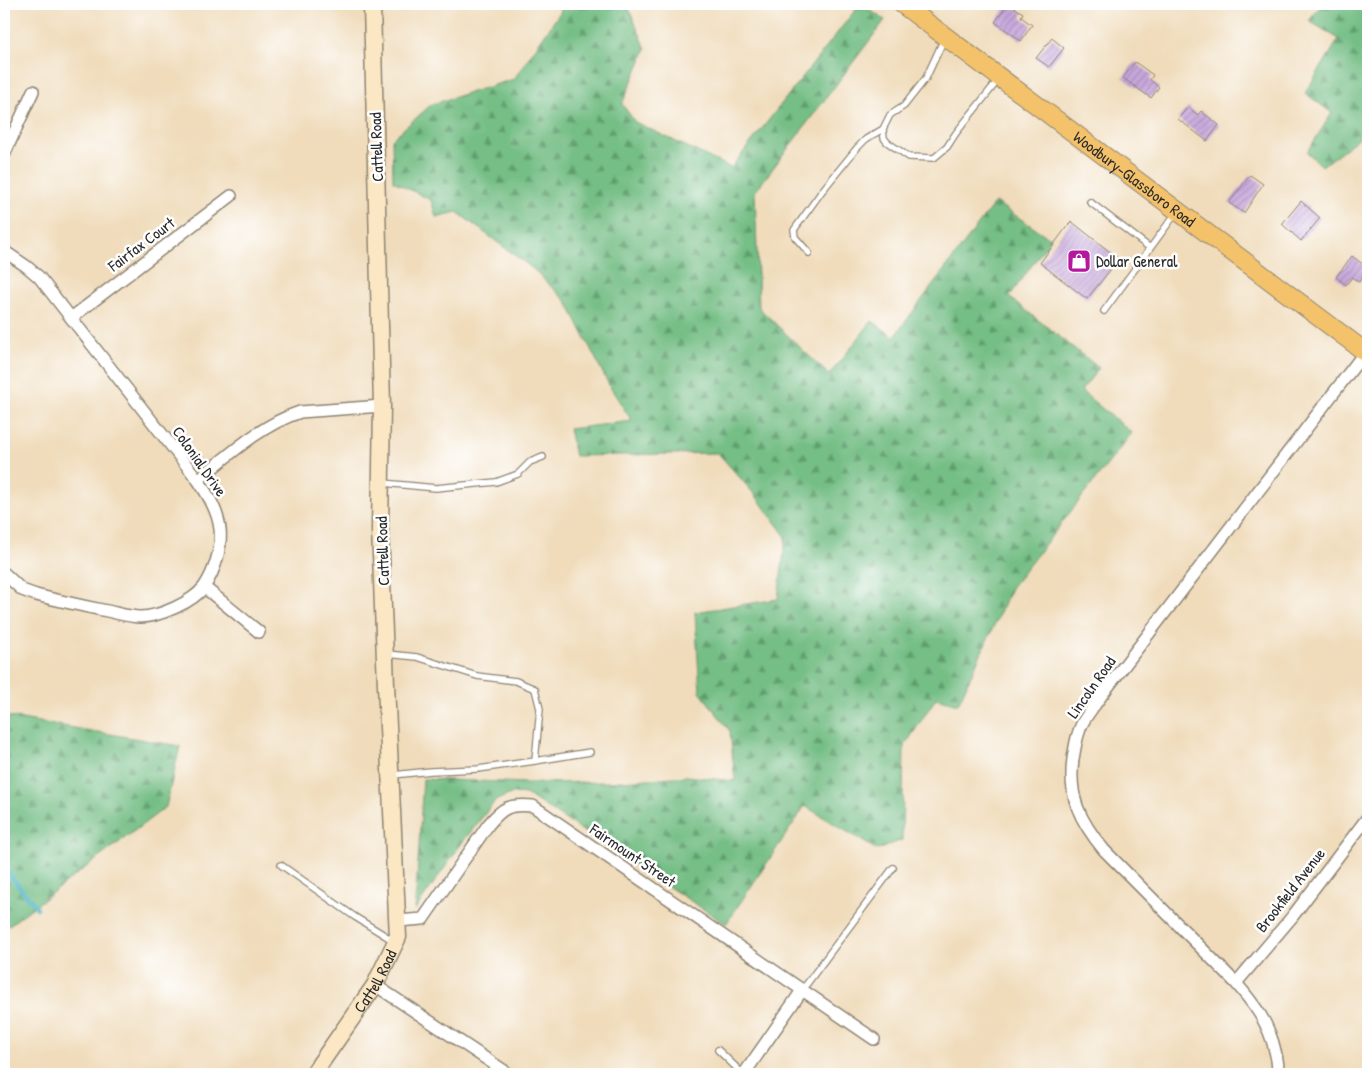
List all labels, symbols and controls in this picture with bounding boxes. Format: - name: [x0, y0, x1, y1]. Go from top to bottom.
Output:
- street label: Cattell Road: [364, 112, 388, 182]
- street label: Woodbury-Glassboro Road: [1069, 126, 1200, 232]
- street label: Fairfax Court: [102, 211, 179, 277]
- shop icon: Dollar General: [1066, 248, 1092, 274]
- place label: Dollar General: [1096, 250, 1178, 272]
- street label: Colonial Drive: [168, 421, 233, 501]
- street label: Cattell Road: [370, 516, 394, 586]
- street label: Lincoln Road: [1062, 652, 1120, 722]
- street label: Fairmount Street: [585, 818, 681, 892]
- street label: Brookfield Avenue: [1250, 843, 1330, 937]
- street label: Cattell Road: [348, 946, 401, 1017]

